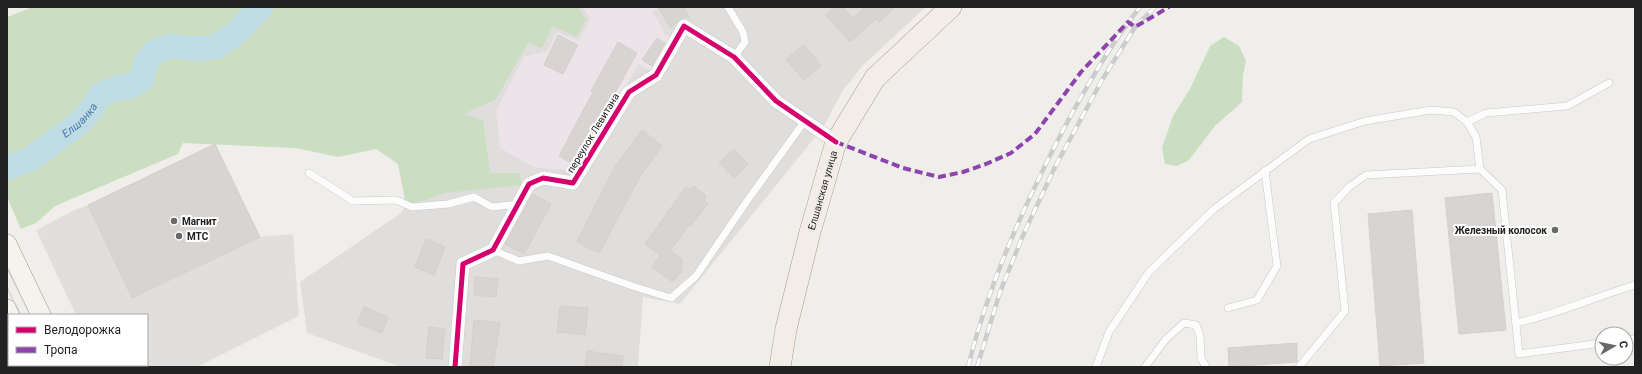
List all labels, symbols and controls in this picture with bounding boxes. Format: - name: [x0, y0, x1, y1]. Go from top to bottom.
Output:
- street label: переулок Левитана: [565, 91, 621, 175]
- water label: Елшанка: [59, 100, 100, 140]
- street label: Елшанская улица: [805, 149, 839, 231]
- marker: Магнит: [169, 216, 179, 226]
- place label: Магнит: [182, 216, 217, 227]
- place label: Железный колосок: [1455, 225, 1547, 236]
- marker: Железный колосок: [1550, 225, 1560, 235]
- marker: МТС: [174, 231, 184, 241]
- place label: МТС: [187, 231, 209, 242]
- legend: [8, 314, 148, 366]
- text: Велодорожка: [44, 323, 121, 337]
- north arrow: [1594, 326, 1634, 366]
- text: С: [1616, 340, 1630, 349]
- text: Тропа: [44, 343, 78, 357]

